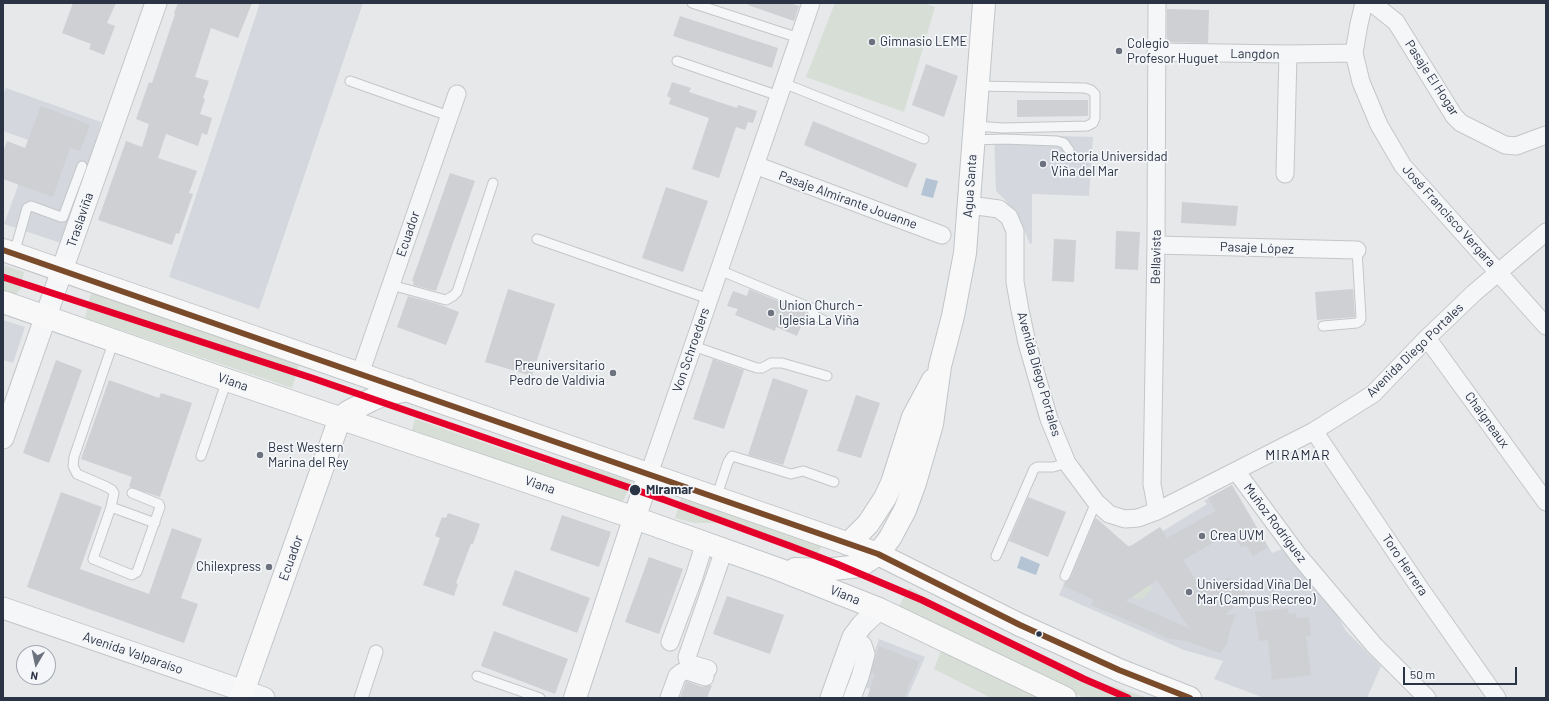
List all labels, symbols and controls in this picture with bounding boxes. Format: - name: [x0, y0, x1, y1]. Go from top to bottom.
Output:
- place label: Gimnasio LEME: [880, 34, 967, 50]
- place label: Colegio Profesor Huguet: [1127, 36, 1219, 67]
- marker: Gimnasio LEME: [867, 37, 877, 47]
- street label: Pasaje El Hogar: [1402, 37, 1462, 119]
- marker: Colegio Profesor Huguet: [1114, 46, 1124, 56]
- street label: Langdon: [1230, 46, 1280, 62]
- place label: Rectoría Universidad Viña del Mar: [1051, 149, 1168, 180]
- street label: Agua Santa: [960, 154, 980, 218]
- marker: Rectoría Universidad Viña del Mar: [1038, 159, 1048, 169]
- street label: José Francisco Vergara: [1399, 162, 1499, 270]
- street label: Pasaje Almirante Jouanne: [777, 168, 919, 232]
- street label: Traslaviña: [63, 191, 97, 249]
- street label: Ecuador: [393, 209, 423, 259]
- street label: Bellavista: [1148, 230, 1164, 284]
- street label: Pasaje López: [1220, 239, 1294, 257]
- place label: Union Church - Iglesia La Viña: [779, 298, 862, 329]
- street label: Avenida Diego Portales: [1363, 300, 1467, 400]
- street label: Von Schroeders: [669, 306, 713, 394]
- marker: Union Church - Iglesia La Viña: [766, 308, 776, 318]
- street label: Avenida Diego Portales: [1014, 310, 1064, 438]
- place label: Preuniversitario Pedro de Valdivia: [509, 358, 605, 389]
- marker: Preuniversitario Pedro de Valdivia: [608, 368, 618, 378]
- street label: Viana: [216, 370, 250, 394]
- street label: Chaigneaux: [1461, 389, 1513, 451]
- place label: Best Western Marina del Rey: [268, 440, 349, 471]
- district label: MIRAMAR: [1265, 447, 1331, 463]
- marker: Best Western Marina del Rey: [255, 450, 265, 460]
- street label: Viana: [523, 473, 557, 497]
- street label: Muñoz Rodríguez: [1240, 480, 1310, 566]
- place label: Miramar: [646, 482, 693, 498]
- marker: Miramar: [628, 483, 642, 497]
- place label: Crea UVM: [1210, 528, 1264, 544]
- marker: Crea UVM: [1197, 531, 1207, 541]
- street label: Toro Herrera: [1379, 531, 1431, 599]
- street label: Ecuador: [276, 533, 306, 583]
- place label: Chilexpress: [196, 559, 261, 575]
- marker: Chilexpress: [264, 562, 274, 572]
- place label: Universidad Viña Del Mar (Campus Recreo): [1197, 577, 1316, 608]
- street label: Viana: [828, 582, 862, 608]
- marker: Universidad Viña Del Mar (Campus Recreo): [1184, 587, 1194, 597]
- street label: Avenida Valparaíso: [81, 629, 185, 677]
- unlabelled marker: [1034, 629, 1044, 639]
- north arrow: [16, 645, 56, 685]
- scale bar: [1405, 659, 1519, 685]
- text: 50 m: [1410, 667, 1435, 681]
- text: N: [30, 669, 39, 683]

